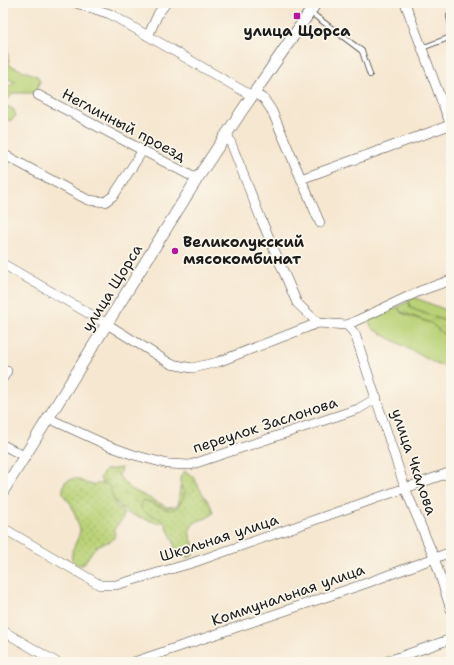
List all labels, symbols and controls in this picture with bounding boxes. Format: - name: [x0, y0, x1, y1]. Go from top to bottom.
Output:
- marker: улица Щорса: [292, 11, 302, 21]
- place label: улица Щорса: [244, 21, 351, 41]
- street label: Неглинный проезд: [58, 84, 190, 166]
- place label: Великолукский мясокомбинат: [183, 232, 305, 269]
- street label: улица Щорса: [77, 240, 147, 335]
- marker: Великолукский мясокомбинат: [170, 246, 180, 256]
- street label: переулок Заслонова: [190, 392, 340, 458]
- street label: улица Чкалова: [386, 406, 442, 518]
- street label: Школьная улица: [157, 509, 281, 567]
- street label: Коммунальная улица: [209, 559, 368, 631]

